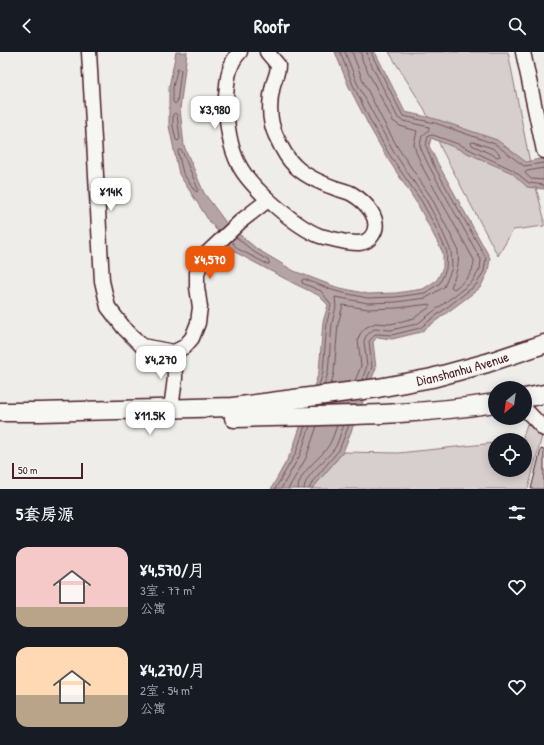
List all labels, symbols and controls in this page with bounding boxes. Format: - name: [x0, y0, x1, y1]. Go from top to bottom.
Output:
- text: Roofr: [254, 14, 290, 39]
- icon: back: [16, 15, 38, 37]
- icon: search: [506, 15, 528, 37]
- pin: ¥3,980: [182, 96, 248, 130]
- text: ¥3,980: [200, 100, 230, 118]
- pin: ¥14K: [87, 178, 135, 212]
- text: ¥14K: [100, 182, 122, 200]
- pin: ¥4,570: [177, 246, 243, 280]
- text: ¥4,570: [194, 250, 226, 268]
- pin: ¥4,270: [128, 346, 194, 380]
- street label: Dianshanhu Avenue: [415, 346, 511, 390]
- text: ¥4,270: [145, 350, 177, 368]
- north arrow: [488, 381, 532, 425]
- map controls: [488, 381, 532, 477]
- pin: ¥11.5K: [117, 402, 183, 436]
- text: ¥11.5K: [135, 406, 165, 424]
- button: locate: [488, 433, 532, 477]
- scale bar: [12, 461, 83, 480]
- text: 50 m: [18, 463, 38, 477]
- text: 5套房源: [16, 502, 74, 525]
- icon: filters: [506, 502, 528, 524]
- text: ¥4,570/月: [140, 558, 205, 581]
- icon: home: [48, 563, 96, 611]
- icon: heart: [506, 576, 528, 598]
- text: 3室 · 77 m²: [140, 581, 195, 599]
- text: 公寓: [140, 599, 166, 617]
- text: ¥4,270/月: [140, 658, 206, 681]
- icon: home: [48, 663, 96, 711]
- icon: heart: [506, 676, 528, 698]
- text: 2室 · 54 m²: [140, 681, 193, 699]
- text: 公寓: [140, 699, 166, 717]

